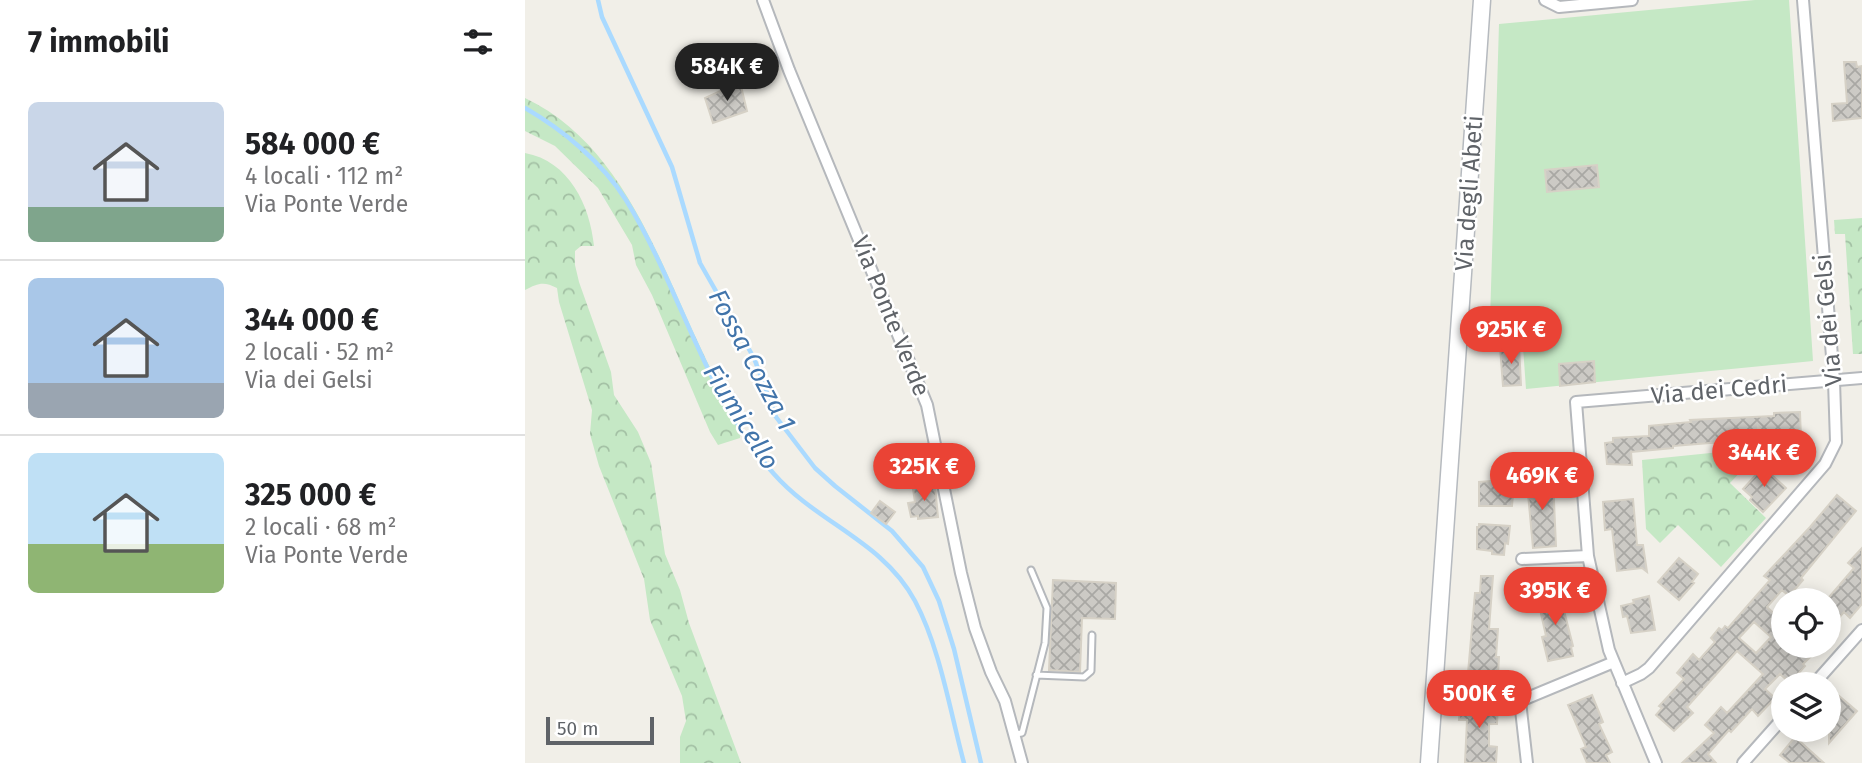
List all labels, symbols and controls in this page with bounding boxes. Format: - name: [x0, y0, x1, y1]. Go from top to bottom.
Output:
- icon: filters: [459, 23, 497, 61]
- text: 7 immobili: [28, 24, 170, 60]
- pin: 584K €: [670, 43, 784, 103]
- text: 584K €: [691, 52, 763, 80]
- street label: Via degli Abeti: [1450, 114, 1488, 272]
- text: 584 000 €: [245, 126, 380, 162]
- icon: home: [84, 130, 168, 214]
- text: 4 locali · 112 m²: [245, 162, 403, 190]
- text: Via Ponte Verde: [245, 190, 408, 218]
- street label: Via Ponte Verde: [846, 232, 936, 400]
- street label: Via dei Gelsi: [1808, 252, 1848, 388]
- water label: Fossa Cozza 1: [702, 284, 802, 436]
- text: 344 000 €: [245, 302, 379, 338]
- icon: home: [84, 306, 168, 390]
- pin: 925K €: [1454, 306, 1568, 366]
- text: 925K €: [1476, 315, 1546, 343]
- text: 2 locali · 52 m²: [245, 338, 394, 366]
- water label: Fiumicello: [697, 359, 785, 475]
- text: Via dei Gelsi: [245, 366, 373, 394]
- street label: Via dei Cedri: [1650, 370, 1788, 410]
- pin: 344K €: [1707, 430, 1821, 489]
- text: 344K €: [1728, 438, 1800, 466]
- pin: 325K €: [867, 444, 981, 503]
- text: 325K €: [889, 452, 959, 480]
- pin: 469K €: [1485, 452, 1599, 512]
- text: 469K €: [1506, 461, 1578, 489]
- text: 325 000 €: [245, 477, 377, 513]
- icon: home: [84, 481, 168, 565]
- text: 2 locali · 68 m²: [245, 513, 396, 541]
- text: Via Ponte Verde: [245, 541, 408, 569]
- pin: 395K €: [1498, 568, 1612, 627]
- text: 395K €: [1520, 576, 1590, 604]
- map controls: [1771, 588, 1841, 742]
- button: locate: [1771, 588, 1841, 658]
- pin: 500K €: [1422, 670, 1536, 730]
- button: layers: [1771, 672, 1841, 742]
- text: 500K €: [1443, 679, 1515, 707]
- scale bar: [546, 714, 655, 746]
- text: 50 m: [557, 717, 598, 740]

